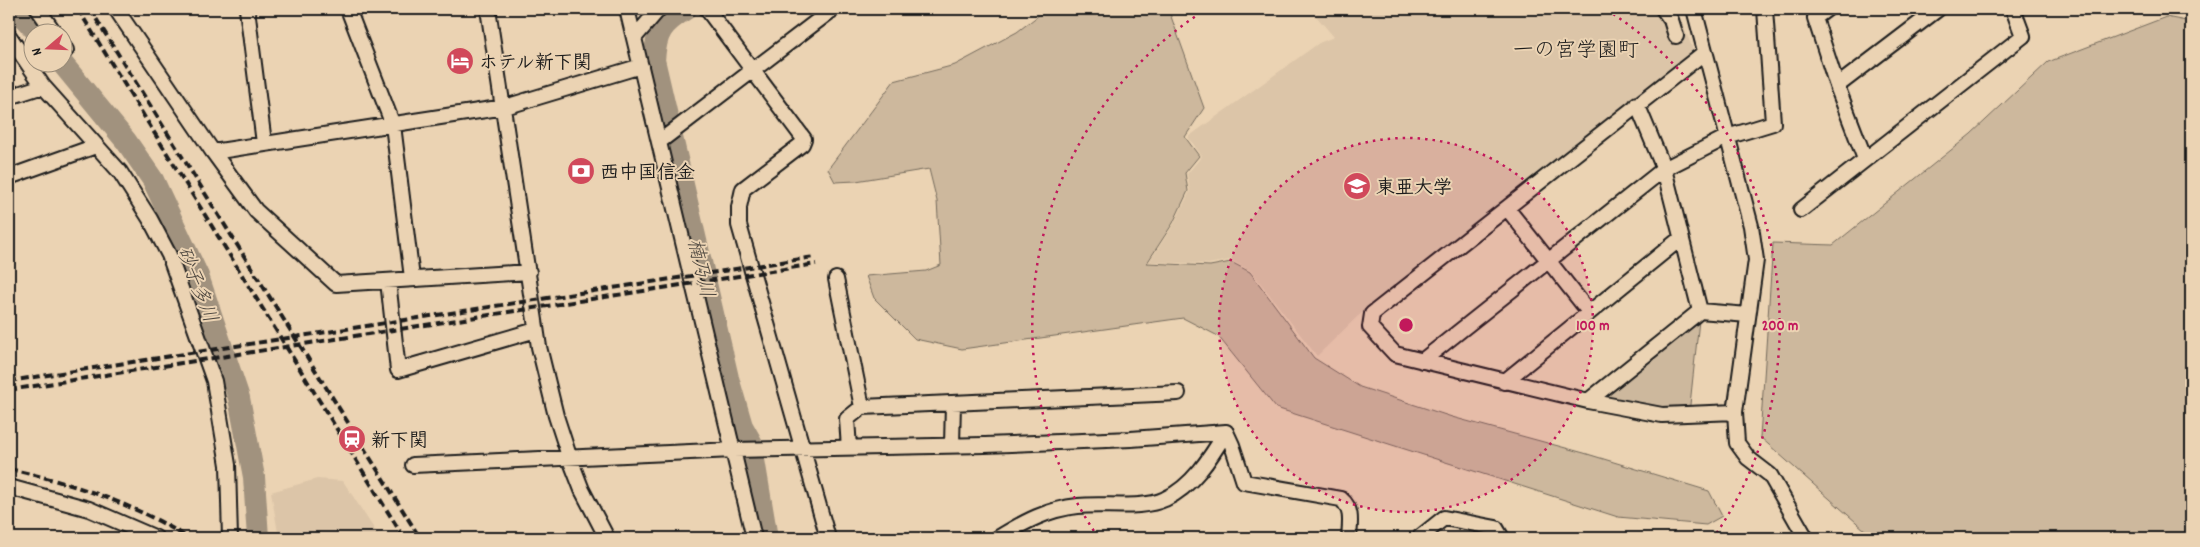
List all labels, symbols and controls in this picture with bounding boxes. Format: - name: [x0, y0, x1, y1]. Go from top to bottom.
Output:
- north arrow: [22, 22, 72, 72]
- district label: 一の宮学園町: [1513, 37, 1639, 67]
- text: N: [27, 45, 48, 58]
- hotel icon: ホテル新下関: [445, 46, 475, 76]
- place label: ホテル新下関: [479, 51, 592, 78]
- bank icon: 西中国信金: [566, 156, 596, 186]
- place label: 西中国信金: [600, 161, 695, 188]
- school or university icon: 東亜大学: [1342, 171, 1372, 201]
- place label: 東亜大学: [1376, 176, 1452, 203]
- water label: 楠乃川: [679, 236, 719, 301]
- water label: 砂子多川: [168, 243, 223, 327]
- centre of rings: [1397, 316, 1415, 334]
- text: 100 m: [1576, 316, 1610, 338]
- text: 200 m: [1762, 316, 1798, 338]
- station icon: 新下関: [337, 424, 367, 454]
- place label: 新下関: [371, 429, 428, 456]

